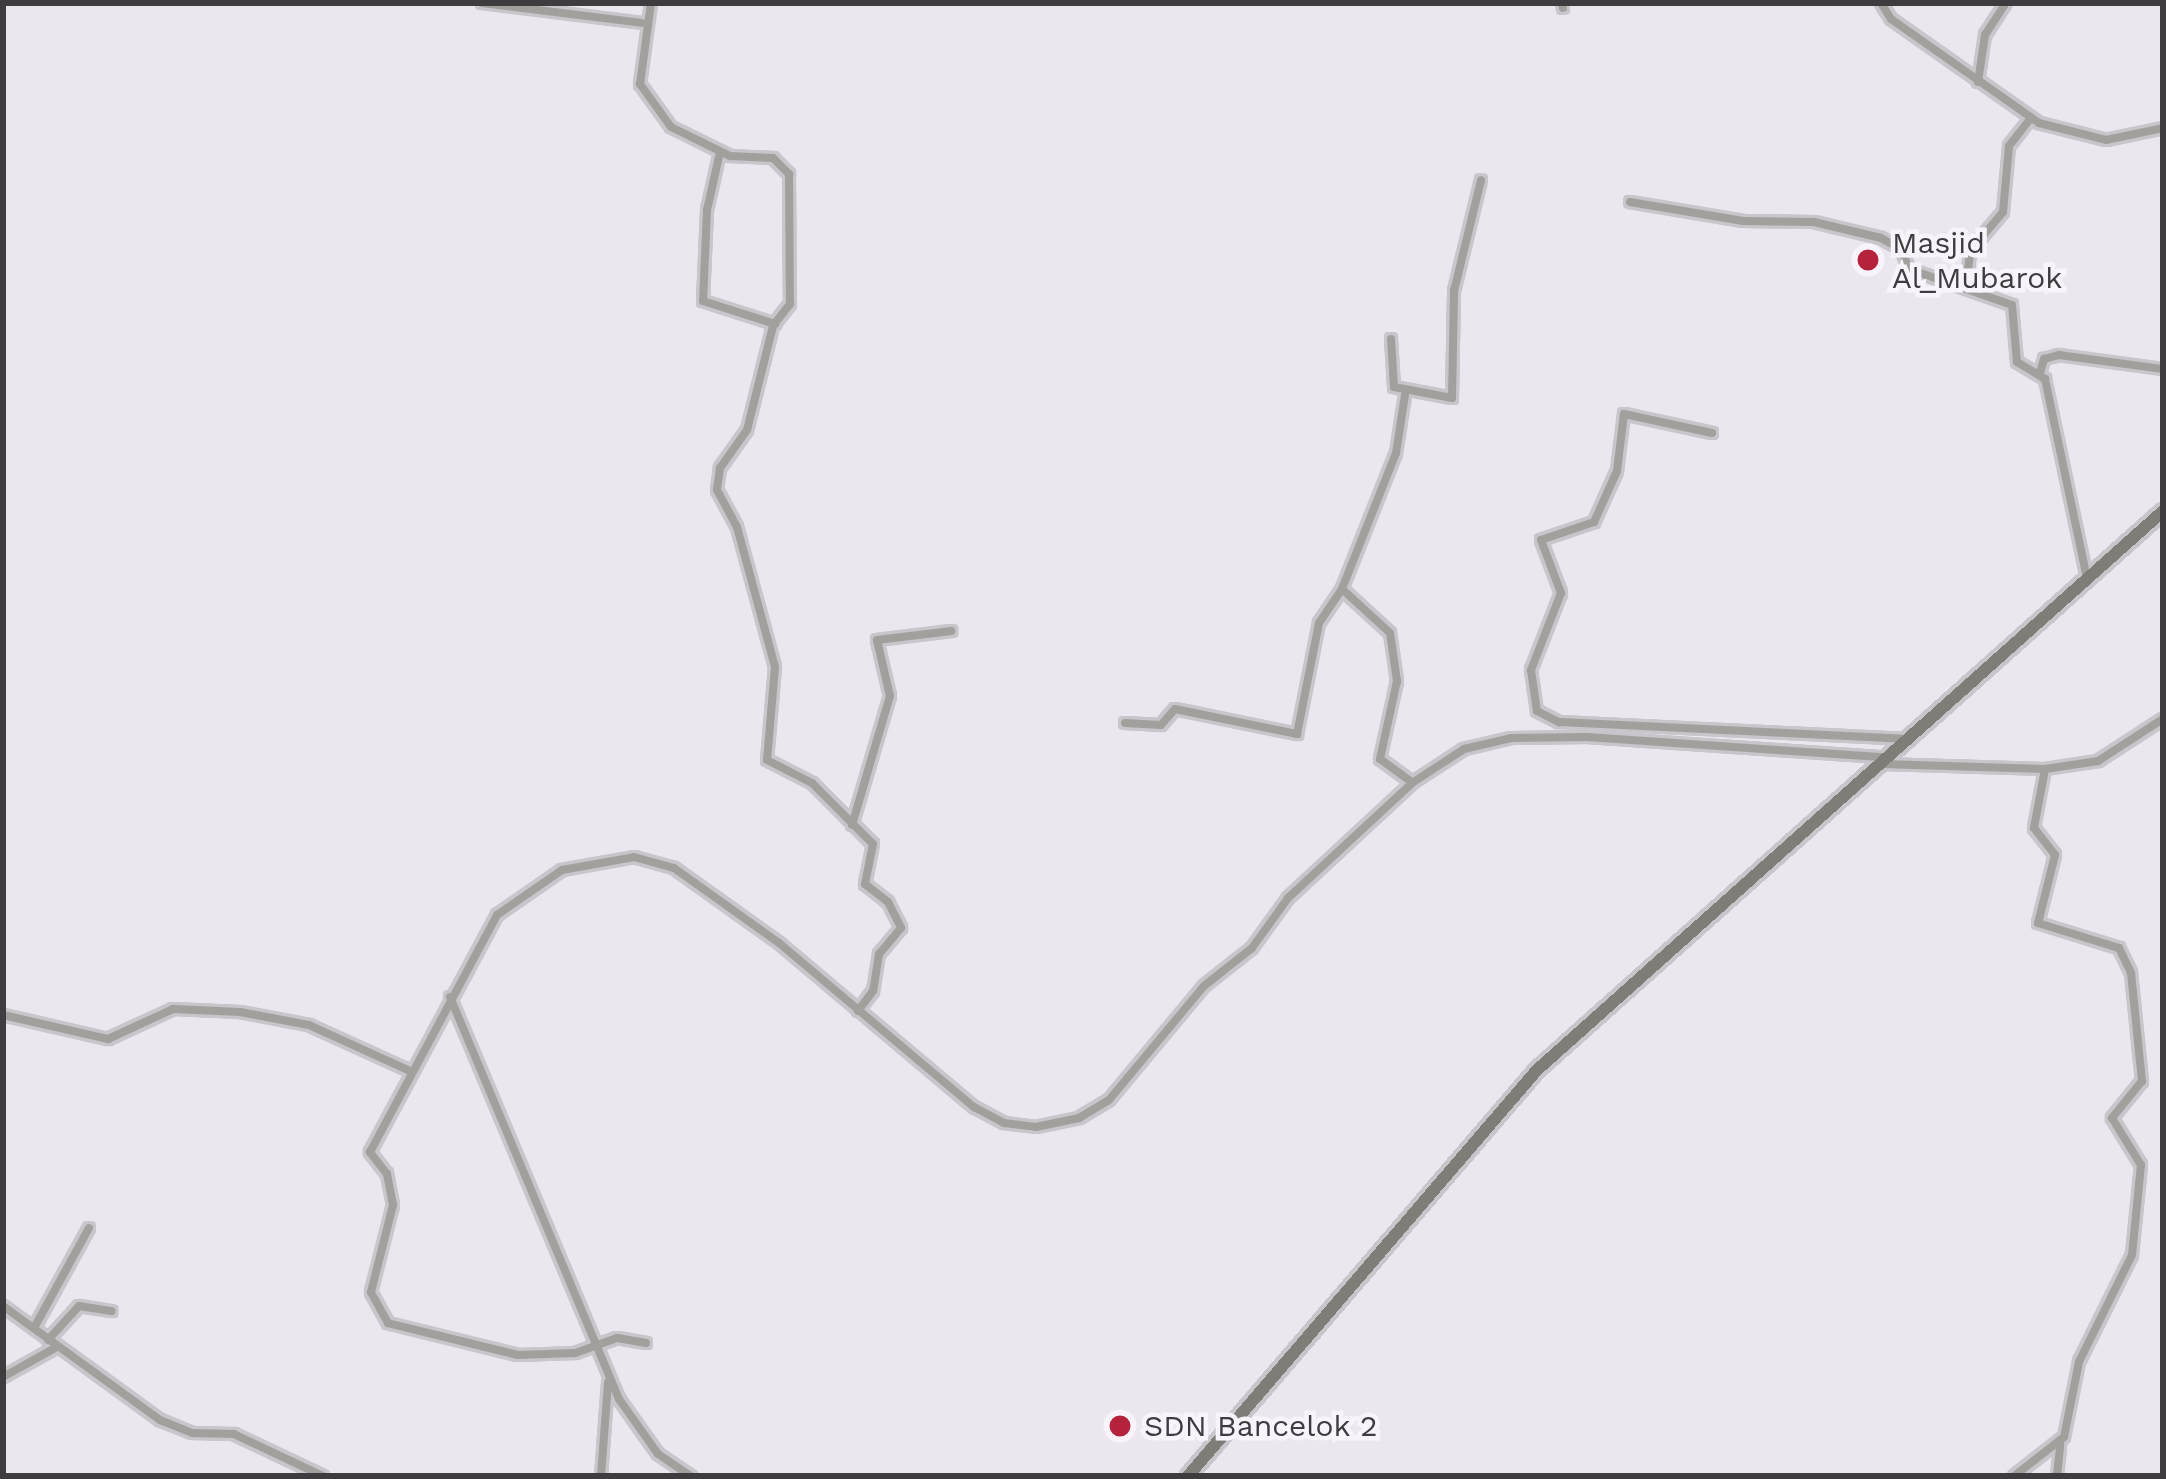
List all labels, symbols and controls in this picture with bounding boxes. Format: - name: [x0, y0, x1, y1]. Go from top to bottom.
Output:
- place label: Masjid Al_Mubarok: [1892, 225, 2062, 296]
- marker: Masjid Al_Mubarok: [1855, 247, 1881, 273]
- place label: SDN Bancelok 2: [1144, 1408, 1378, 1444]
- marker: SDN Bancelok 2: [1107, 1413, 1133, 1439]

